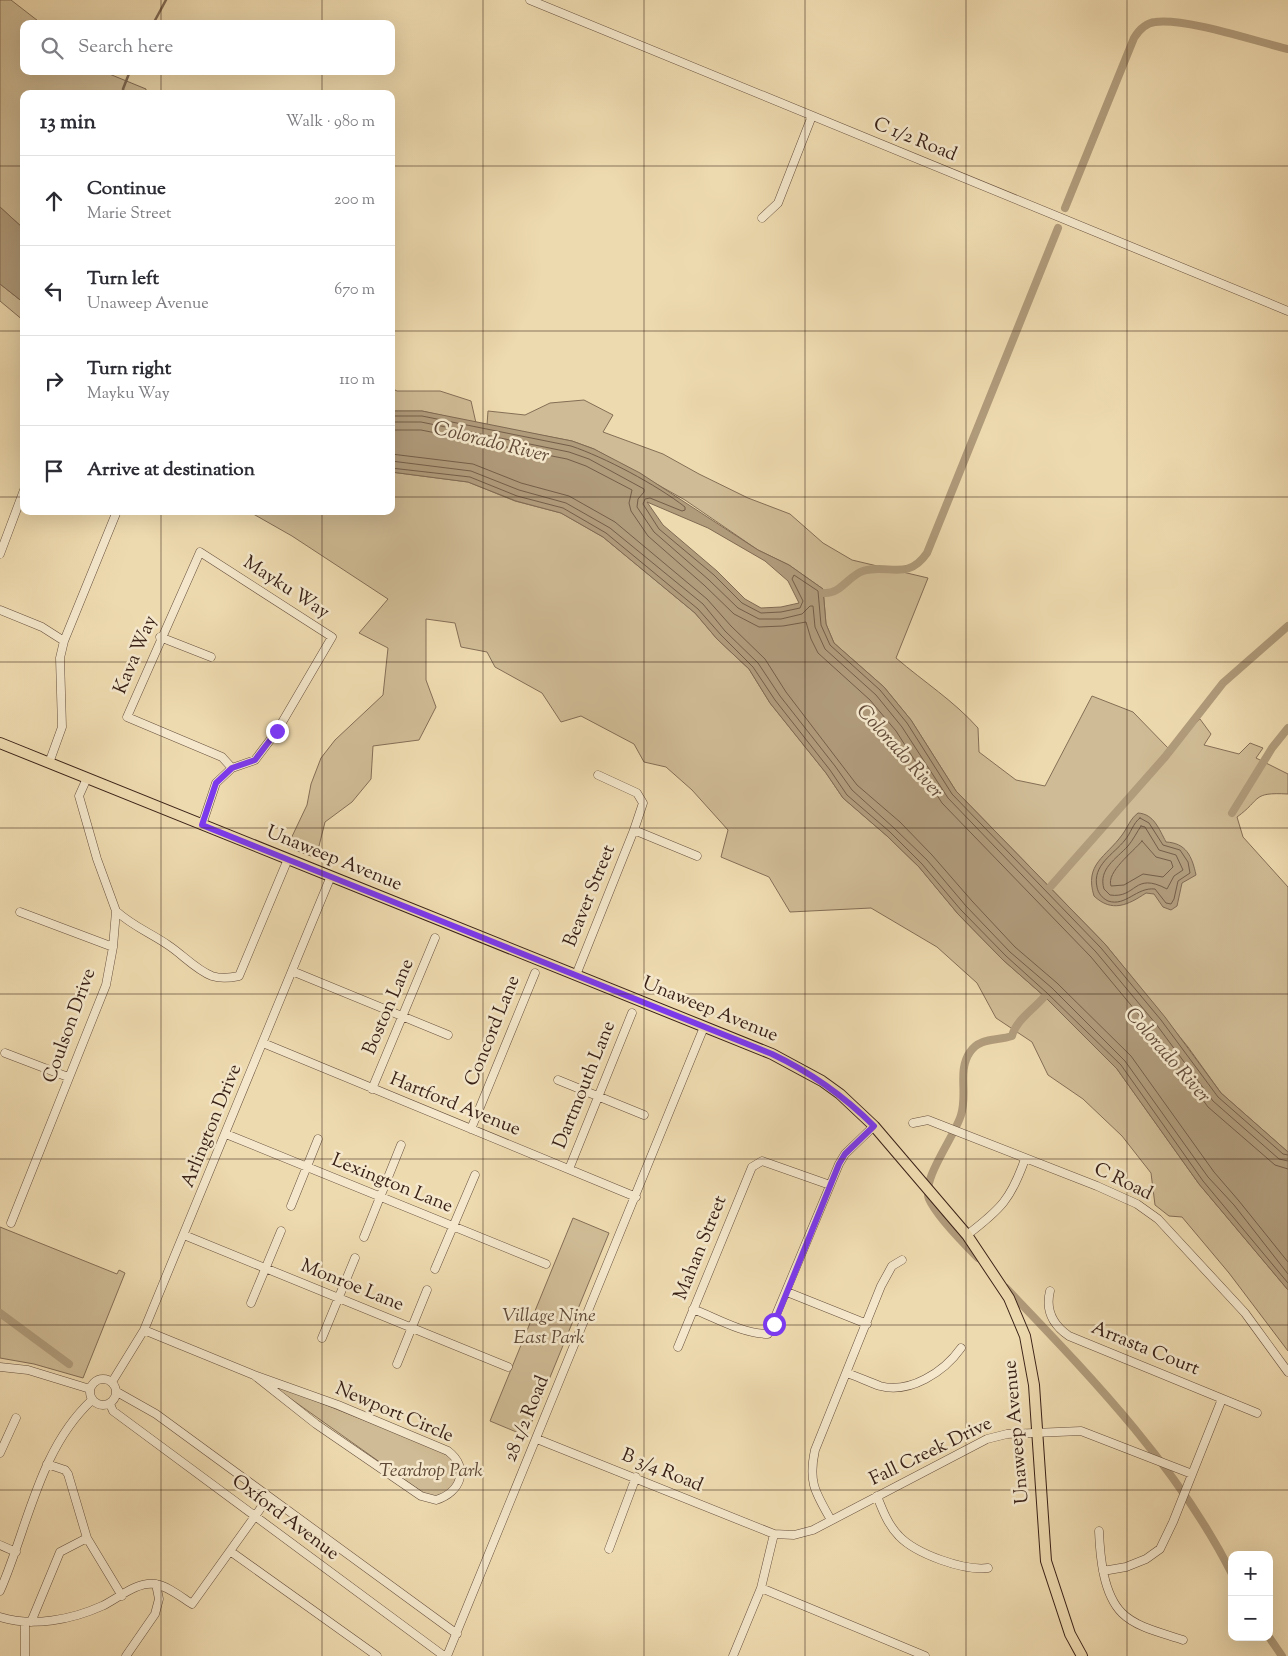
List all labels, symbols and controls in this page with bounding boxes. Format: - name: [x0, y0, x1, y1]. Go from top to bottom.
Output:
- search box: [20, 20, 395, 75]
- icon: search: [38, 34, 66, 62]
- text: Search here: [78, 34, 173, 61]
- text: 13 min: [40, 108, 96, 138]
- text: Walk · 980 m: [286, 111, 375, 134]
- street label: C 1/2 Road: [869, 111, 961, 169]
- text: Continue: [87, 176, 166, 203]
- icon: ahead: [40, 187, 68, 215]
- text: 200 m: [334, 189, 375, 212]
- text: Marie Street: [87, 203, 172, 226]
- text: Turn left: [87, 266, 159, 293]
- icon: left: [40, 277, 68, 305]
- text: 670 m: [334, 279, 375, 302]
- text: Unaweep Avenue: [87, 293, 209, 316]
- text: Turn right: [87, 356, 171, 383]
- icon: right: [40, 367, 68, 395]
- text: 110 m: [339, 369, 375, 392]
- text: Mayku Way: [87, 383, 170, 406]
- water label: Colorado River: [430, 415, 552, 471]
- icon: arrive: [40, 457, 68, 485]
- text: Arrive at destination: [87, 457, 255, 484]
- street label: Mayku Way: [237, 550, 335, 626]
- street label: Kava Way: [107, 611, 165, 698]
- water label: Colorado River: [849, 698, 949, 806]
- route end: [266, 720, 289, 743]
- street label: Unaweep Avenue: [262, 819, 406, 899]
- street label: Beaver Street: [557, 841, 623, 951]
- street label: Boston Lane: [357, 955, 421, 1059]
- street label: Coulson Drive: [37, 965, 103, 1087]
- street label: Unaweep Avenue: [638, 970, 782, 1050]
- street label: Concord Lane: [459, 971, 528, 1090]
- water label: Colorado River: [1117, 1002, 1217, 1110]
- street label: Dartmouth Lane: [547, 1017, 623, 1153]
- street label: Arlington Drive: [175, 1060, 249, 1192]
- street label: Hartford Avenue: [385, 1066, 525, 1144]
- street label: Lexington Lane: [327, 1147, 457, 1221]
- street label: C Road: [1089, 1156, 1157, 1208]
- street label: Mahan Street: [668, 1191, 734, 1304]
- street label: Monroe Lane: [296, 1253, 408, 1319]
- park label: Village Nine East Park: [502, 1303, 596, 1352]
- route start: [763, 1313, 786, 1336]
- street label: Arrasta Court: [1087, 1315, 1204, 1383]
- street label: Unaweep Avenue: [997, 1359, 1037, 1505]
- street label: 28 1/2 Road: [497, 1372, 557, 1466]
- street label: Newport Circle: [331, 1376, 458, 1450]
- street label: Fall Creek Drive: [865, 1411, 997, 1493]
- street label: B 3/4 Road: [617, 1442, 707, 1500]
- park label: Teardrop Park: [379, 1458, 483, 1485]
- street label: Oxford Avenue: [226, 1469, 345, 1568]
- map controls: [1228, 1551, 1273, 1641]
- button: +: [1228, 1551, 1273, 1596]
- button: −: [1228, 1596, 1273, 1641]

